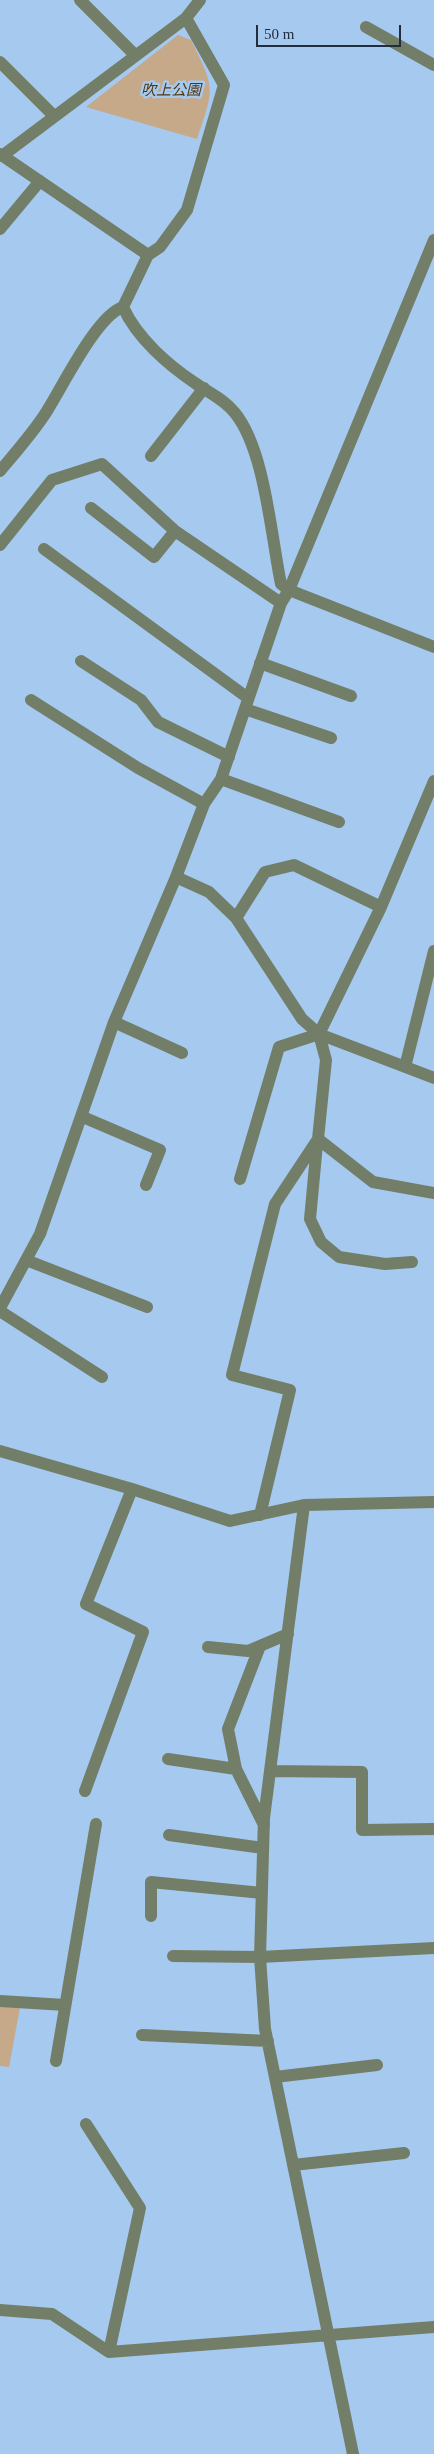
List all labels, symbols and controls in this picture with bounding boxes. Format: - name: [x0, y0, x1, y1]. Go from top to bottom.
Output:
- scale bar: [259, 15, 404, 47]
- text: 50 m: [264, 26, 294, 42]
- park label: 吹上公園: [141, 82, 201, 100]

